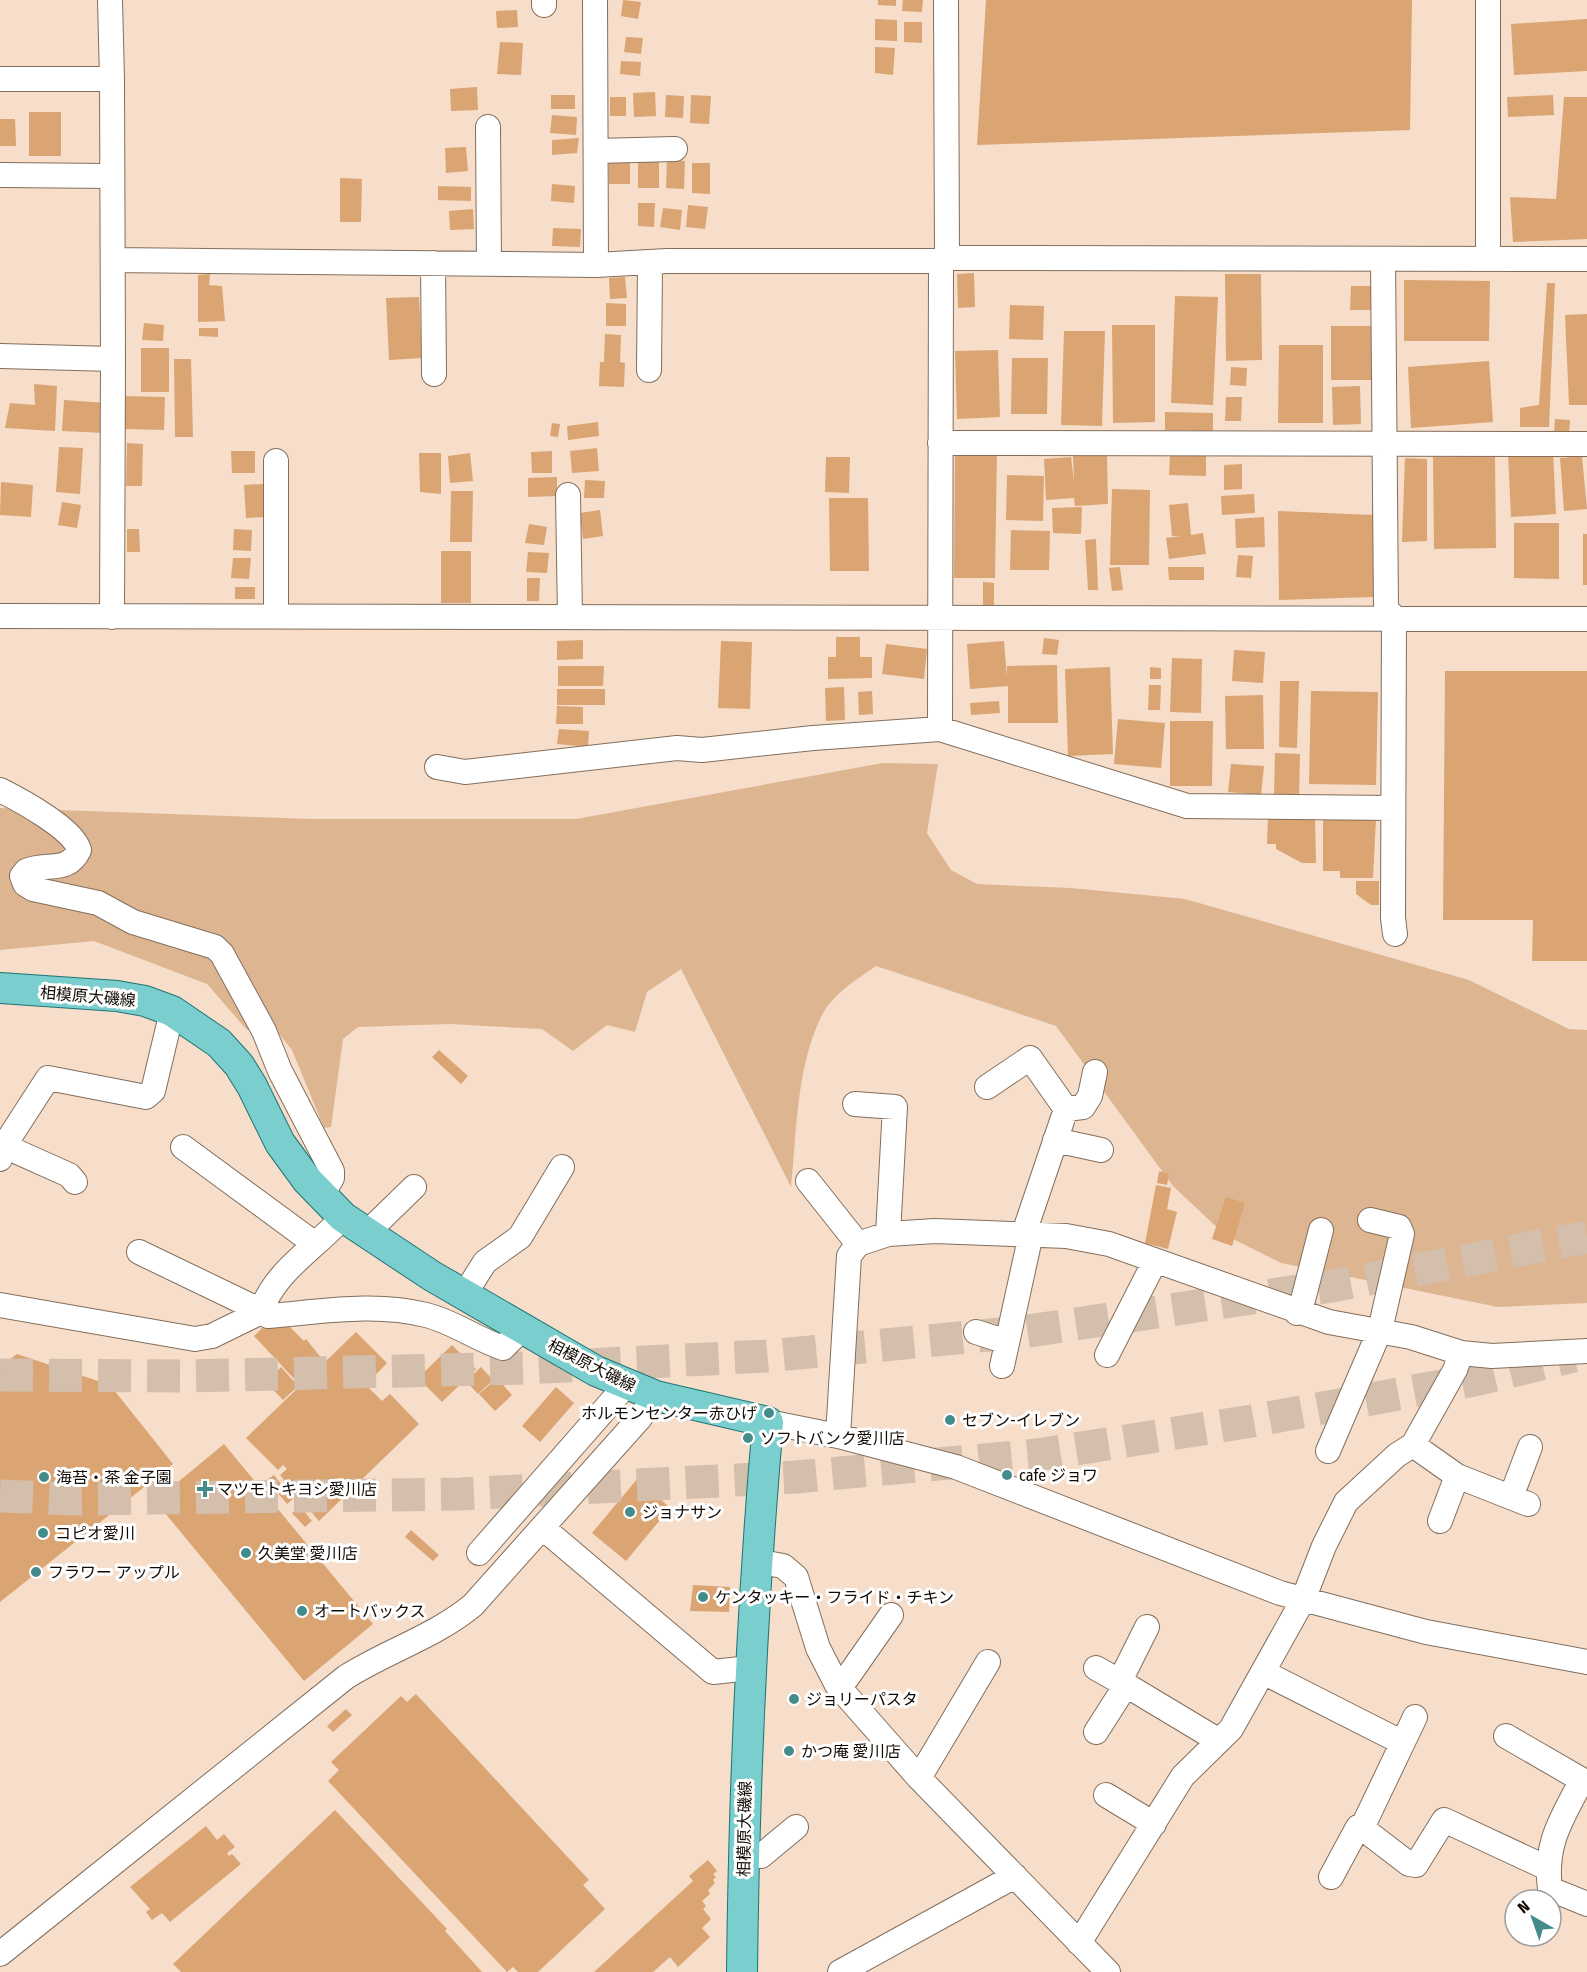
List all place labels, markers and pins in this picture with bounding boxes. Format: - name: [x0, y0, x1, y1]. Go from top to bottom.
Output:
- place label: ホルモンセンター赤ひげ: [581, 1404, 757, 1423]
- marker: ホルモンセンター赤ひげ: [762, 1406, 776, 1420]
- place label: セブン-イレブン: [962, 1411, 1080, 1430]
- marker: セブン-イレブン: [943, 1413, 957, 1427]
- place label: ソフトバンク愛川店: [760, 1429, 905, 1448]
- marker: ソフトバンク愛川店: [741, 1431, 755, 1445]
- place label: cafe ジョワ: [1019, 1466, 1098, 1485]
- place label: 海苔・茶 金子園: [56, 1468, 172, 1487]
- marker: cafe ジョワ: [1000, 1468, 1014, 1482]
- marker: 海苔・茶 金子園: [37, 1470, 51, 1484]
- place label: マツモトキヨシ愛川店: [217, 1480, 377, 1499]
- marker: マツモトキヨシ愛川店: [198, 1482, 212, 1496]
- place label: ジョナサン: [642, 1503, 722, 1522]
- marker: ジョナサン: [623, 1505, 637, 1519]
- place label: コピオ愛川: [55, 1524, 135, 1543]
- marker: コピオ愛川: [36, 1526, 50, 1540]
- place label: 久美堂 愛川店: [258, 1544, 358, 1563]
- marker: 久美堂 愛川店: [239, 1546, 253, 1560]
- place label: フラワー アップル: [48, 1563, 180, 1582]
- marker: フラワー アップル: [29, 1565, 43, 1579]
- place label: ケンタッキー・フライド・チキン: [715, 1588, 954, 1607]
- marker: ケンタッキー・フライド・チキン: [696, 1590, 710, 1604]
- place label: オートバックス: [314, 1602, 426, 1621]
- marker: オートバックス: [295, 1604, 309, 1618]
- place label: ジョリーパスタ: [806, 1690, 918, 1709]
- marker: ジョリーパスタ: [787, 1692, 801, 1706]
- place label: かつ庵 愛川店: [801, 1742, 901, 1761]
- marker: かつ庵 愛川店: [782, 1744, 796, 1758]

